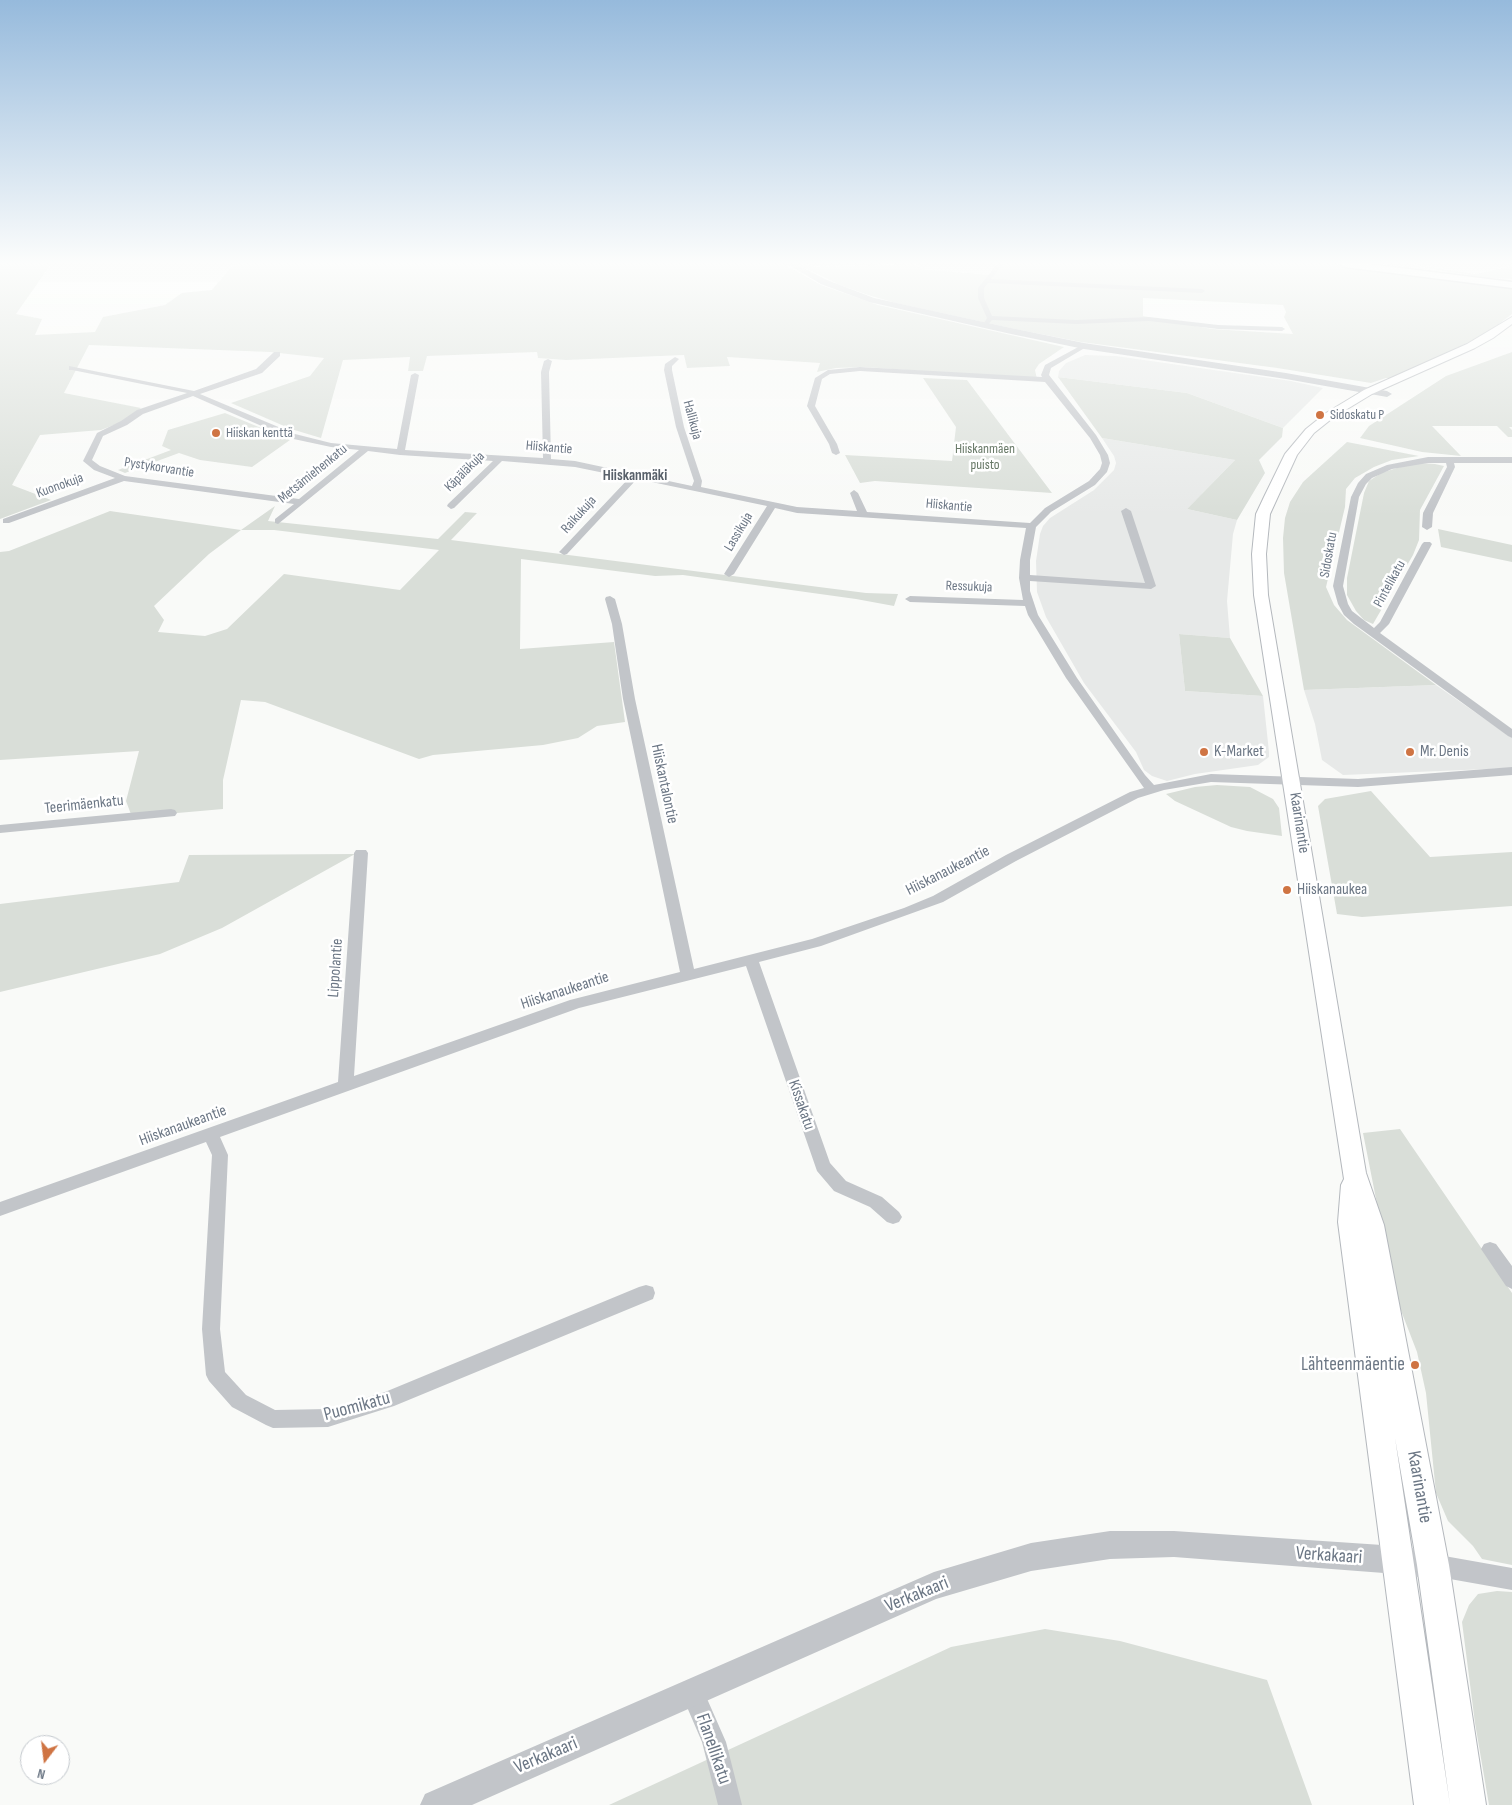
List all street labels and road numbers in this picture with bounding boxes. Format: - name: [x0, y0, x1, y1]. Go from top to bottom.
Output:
- street label: Hallikuja: [679, 399, 705, 441]
- street label: Hiiskantie: [525, 438, 573, 458]
- street label: Metsämiehenkatu: [275, 441, 351, 507]
- street label: Käpäläkuja: [441, 448, 489, 496]
- street label: Pystykorvantie: [123, 454, 195, 482]
- street label: Kuonokuja: [34, 470, 86, 502]
- street label: Raikukuja: [558, 493, 600, 537]
- street label: Hiiskantie: [925, 496, 973, 516]
- street label: Lassikuja: [721, 510, 757, 554]
- street label: Sidoskatu: [1317, 531, 1341, 579]
- street label: Pintelikatu: [1370, 558, 1410, 610]
- street label: Ressukuja: [945, 578, 993, 596]
- street label: Hiiskantalontie: [646, 742, 682, 826]
- street label: Teerimäenkatu: [44, 791, 124, 819]
- street label: Kaarinantie: [1285, 791, 1313, 855]
- street label: Hiiskanaukeantie: [903, 842, 993, 900]
- street label: Lippolantie: [324, 938, 348, 998]
- street label: Hiiskanaukeantie: [519, 968, 611, 1014]
- street label: Kissakatu: [784, 1078, 818, 1132]
- street label: Hiiskanaukeantie: [137, 1101, 229, 1151]
- street label: Puomikatu: [321, 1387, 393, 1427]
- street label: Kaarinantie: [1401, 1449, 1437, 1525]
- street label: Verkakaari: [1295, 1542, 1363, 1570]
- street label: Verkakaari: [882, 1572, 952, 1618]
- street label: Flanellikatu: [690, 1711, 736, 1787]
- street label: Verkakaari: [511, 1733, 581, 1779]

